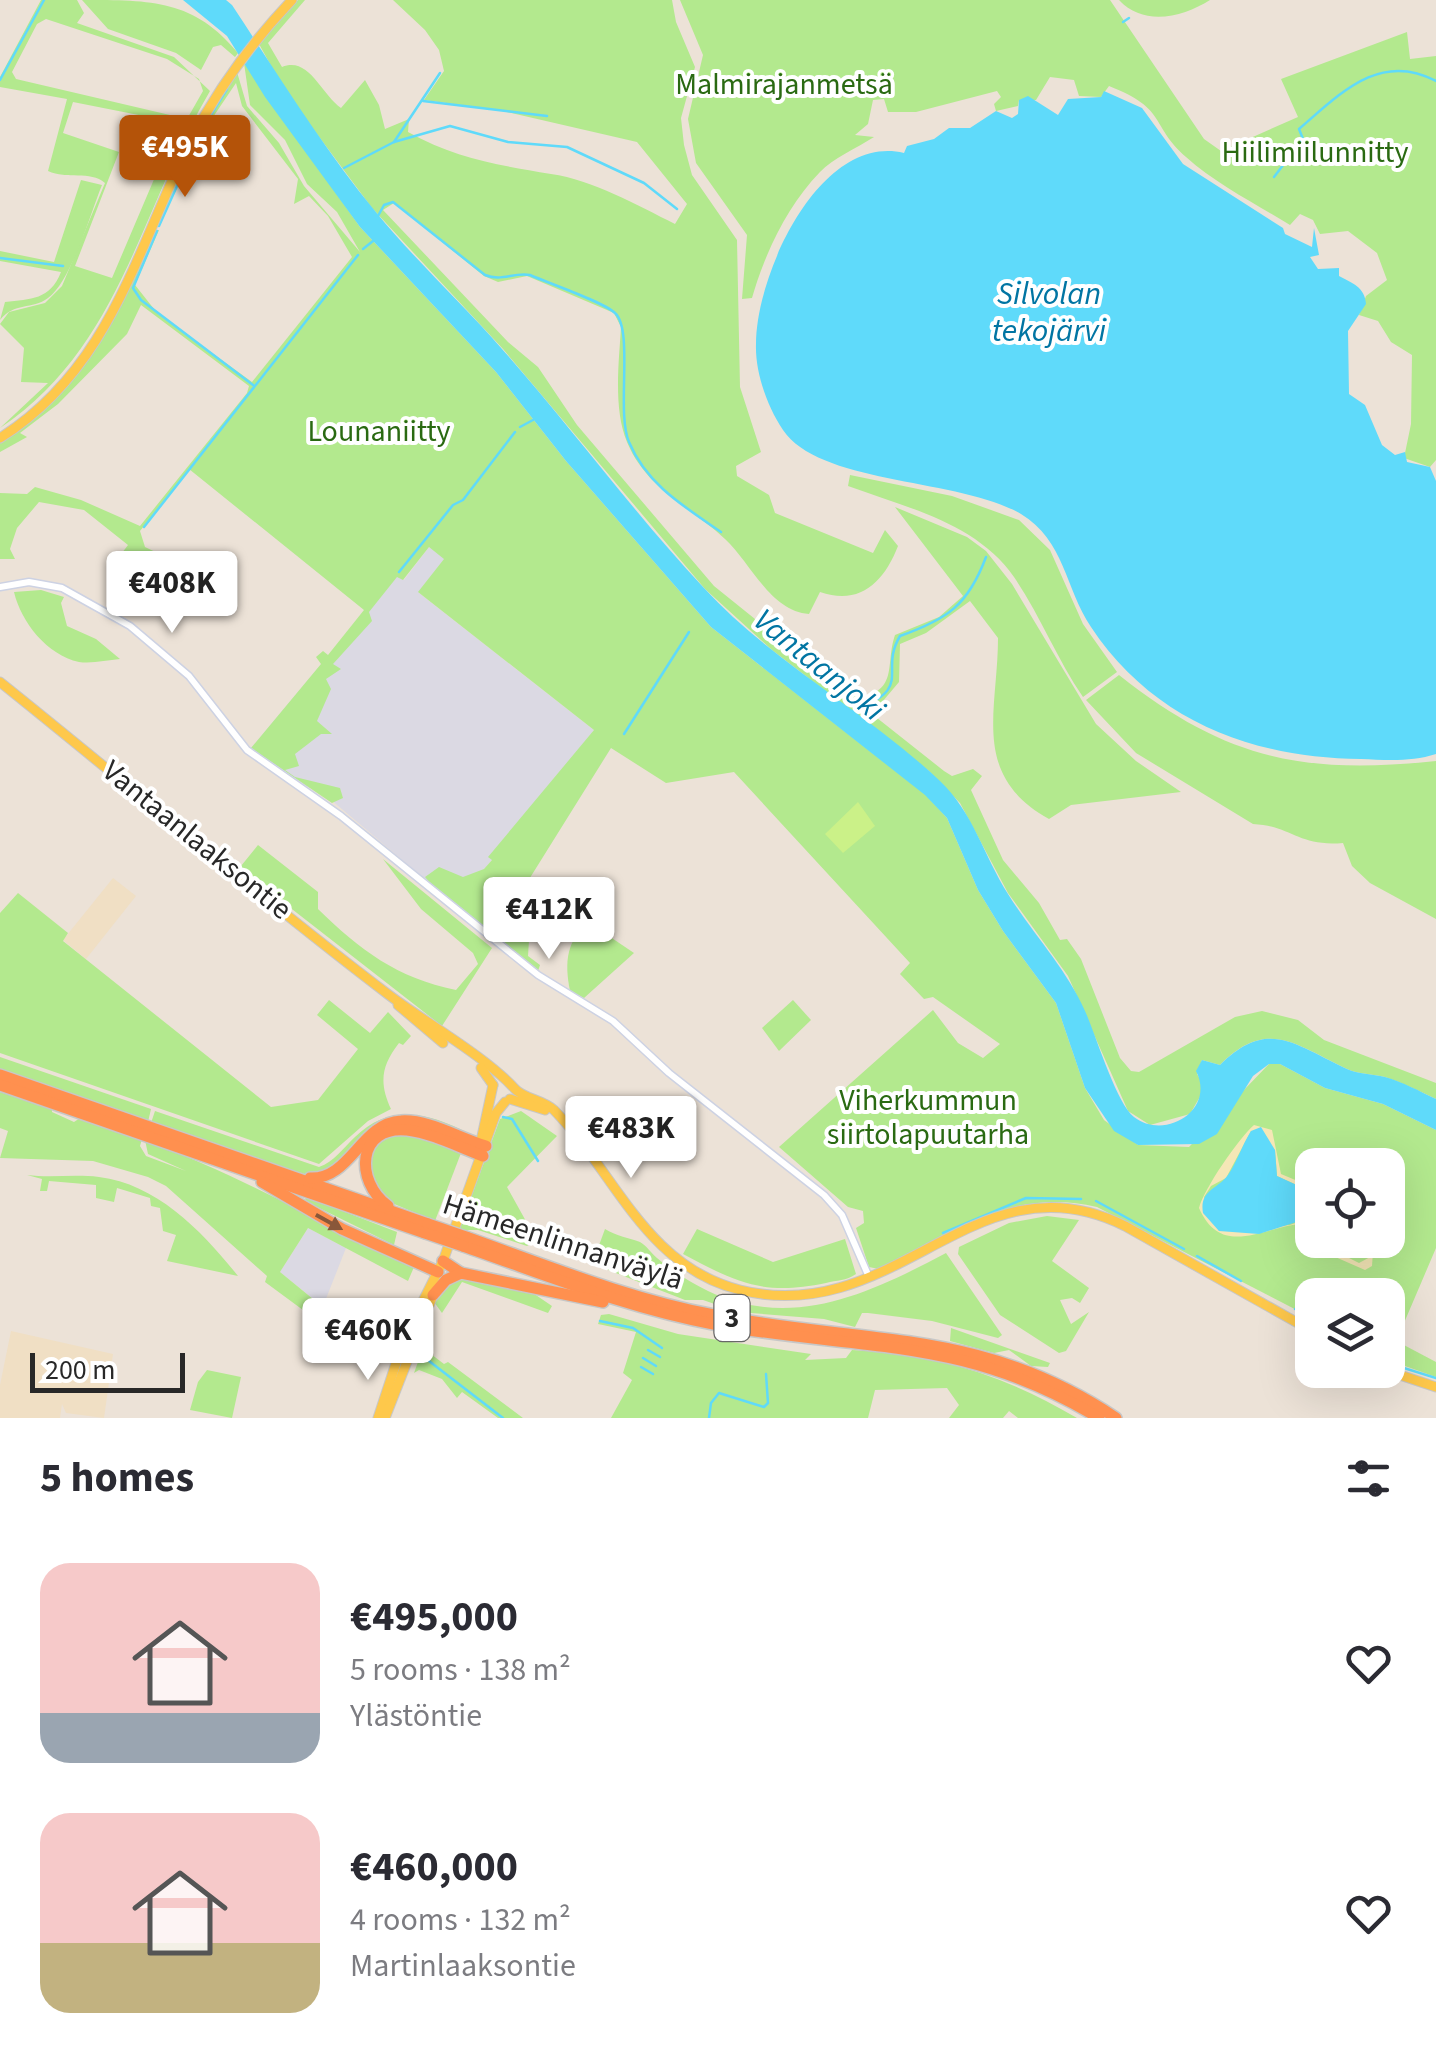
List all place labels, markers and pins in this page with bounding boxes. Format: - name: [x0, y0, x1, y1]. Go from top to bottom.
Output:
- pin: €495K: [115, 115, 255, 200]
- pin: €408K: [102, 551, 242, 636]
- pin: €412K: [479, 877, 619, 962]
- pin: €483K: [561, 1096, 701, 1181]
- pin: €460K: [298, 1298, 438, 1383]

